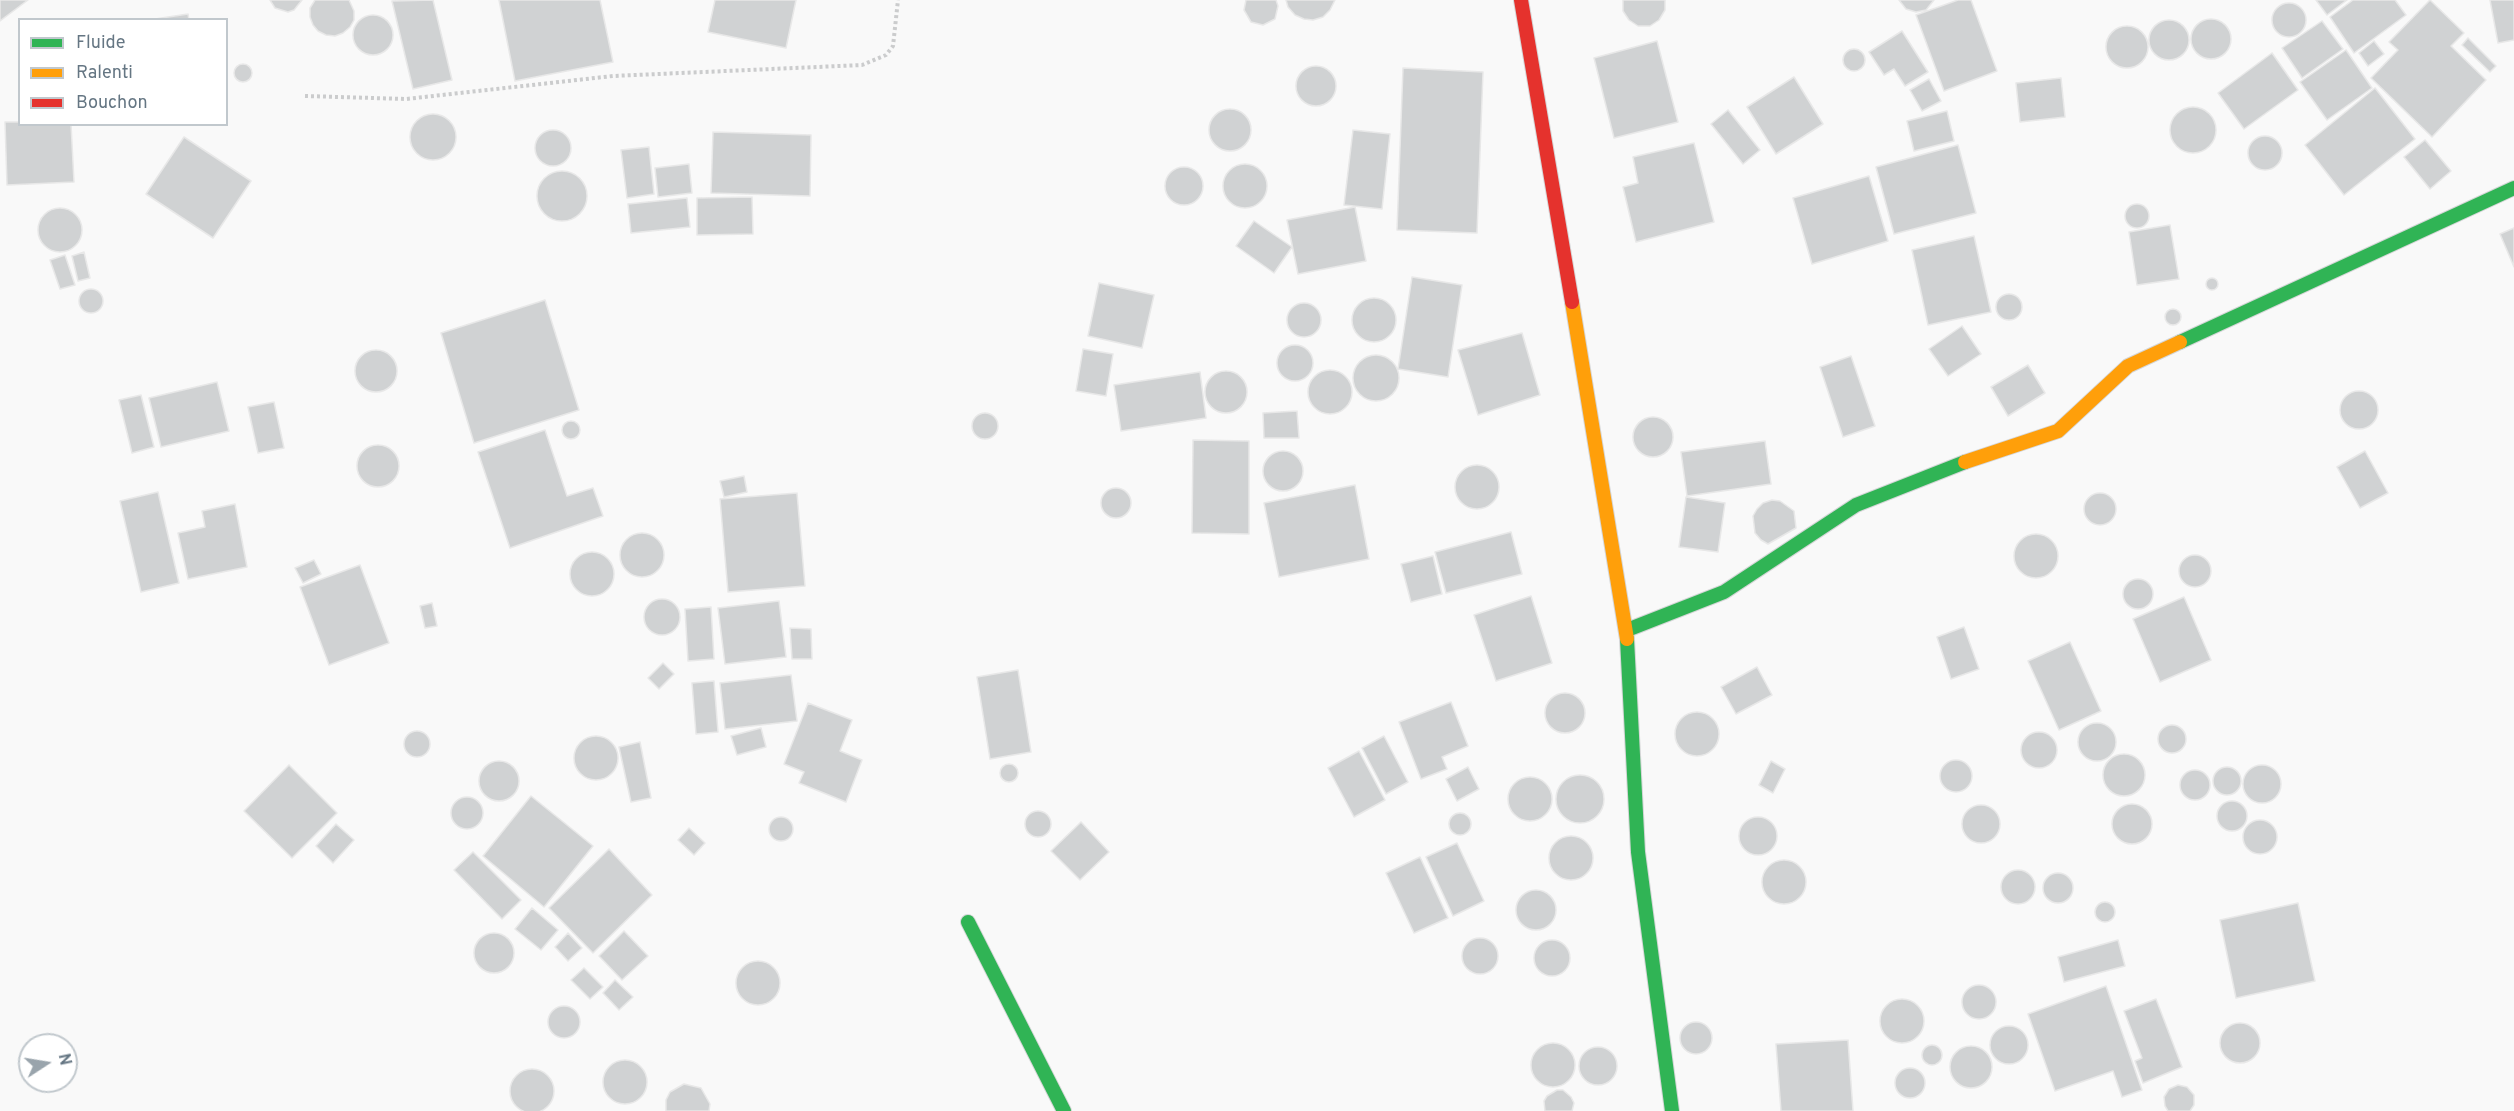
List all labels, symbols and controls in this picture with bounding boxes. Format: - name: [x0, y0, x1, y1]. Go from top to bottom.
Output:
- legend: [18, 18, 228, 126]
- text: Fluide: [76, 32, 125, 55]
- text: Ralenti: [76, 62, 133, 85]
- text: Bouchon: [76, 92, 148, 115]
- north arrow: [18, 1033, 78, 1093]
- text: N: [53, 1052, 75, 1067]

